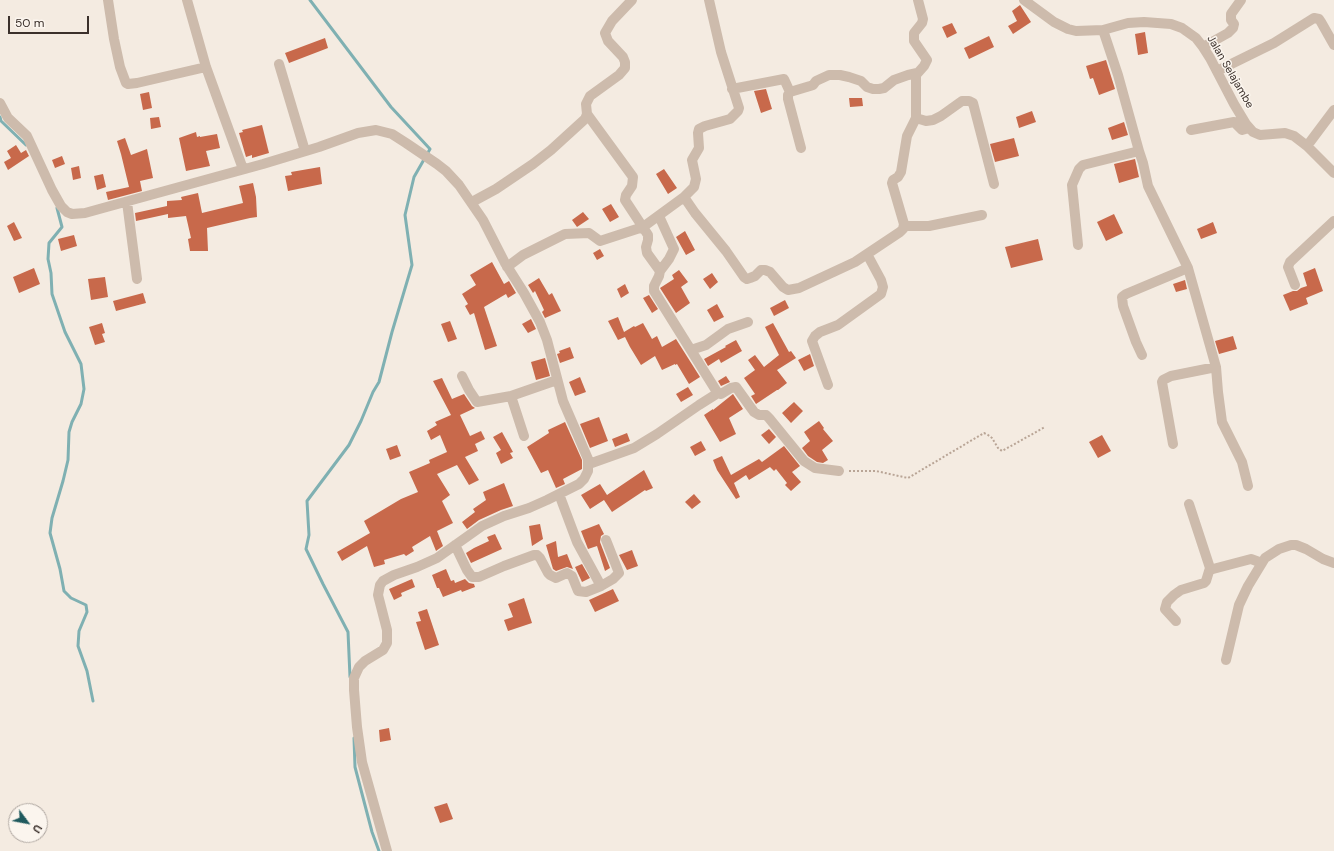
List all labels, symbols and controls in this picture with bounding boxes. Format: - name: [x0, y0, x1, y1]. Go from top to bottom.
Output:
- scale bar: [10, 8, 91, 34]
- text: 50 m: [15, 15, 44, 31]
- street label: Jalan Selajambe: [1204, 33, 1256, 111]
- north arrow: [8, 803, 48, 843]
- text: U: [29, 822, 45, 836]

